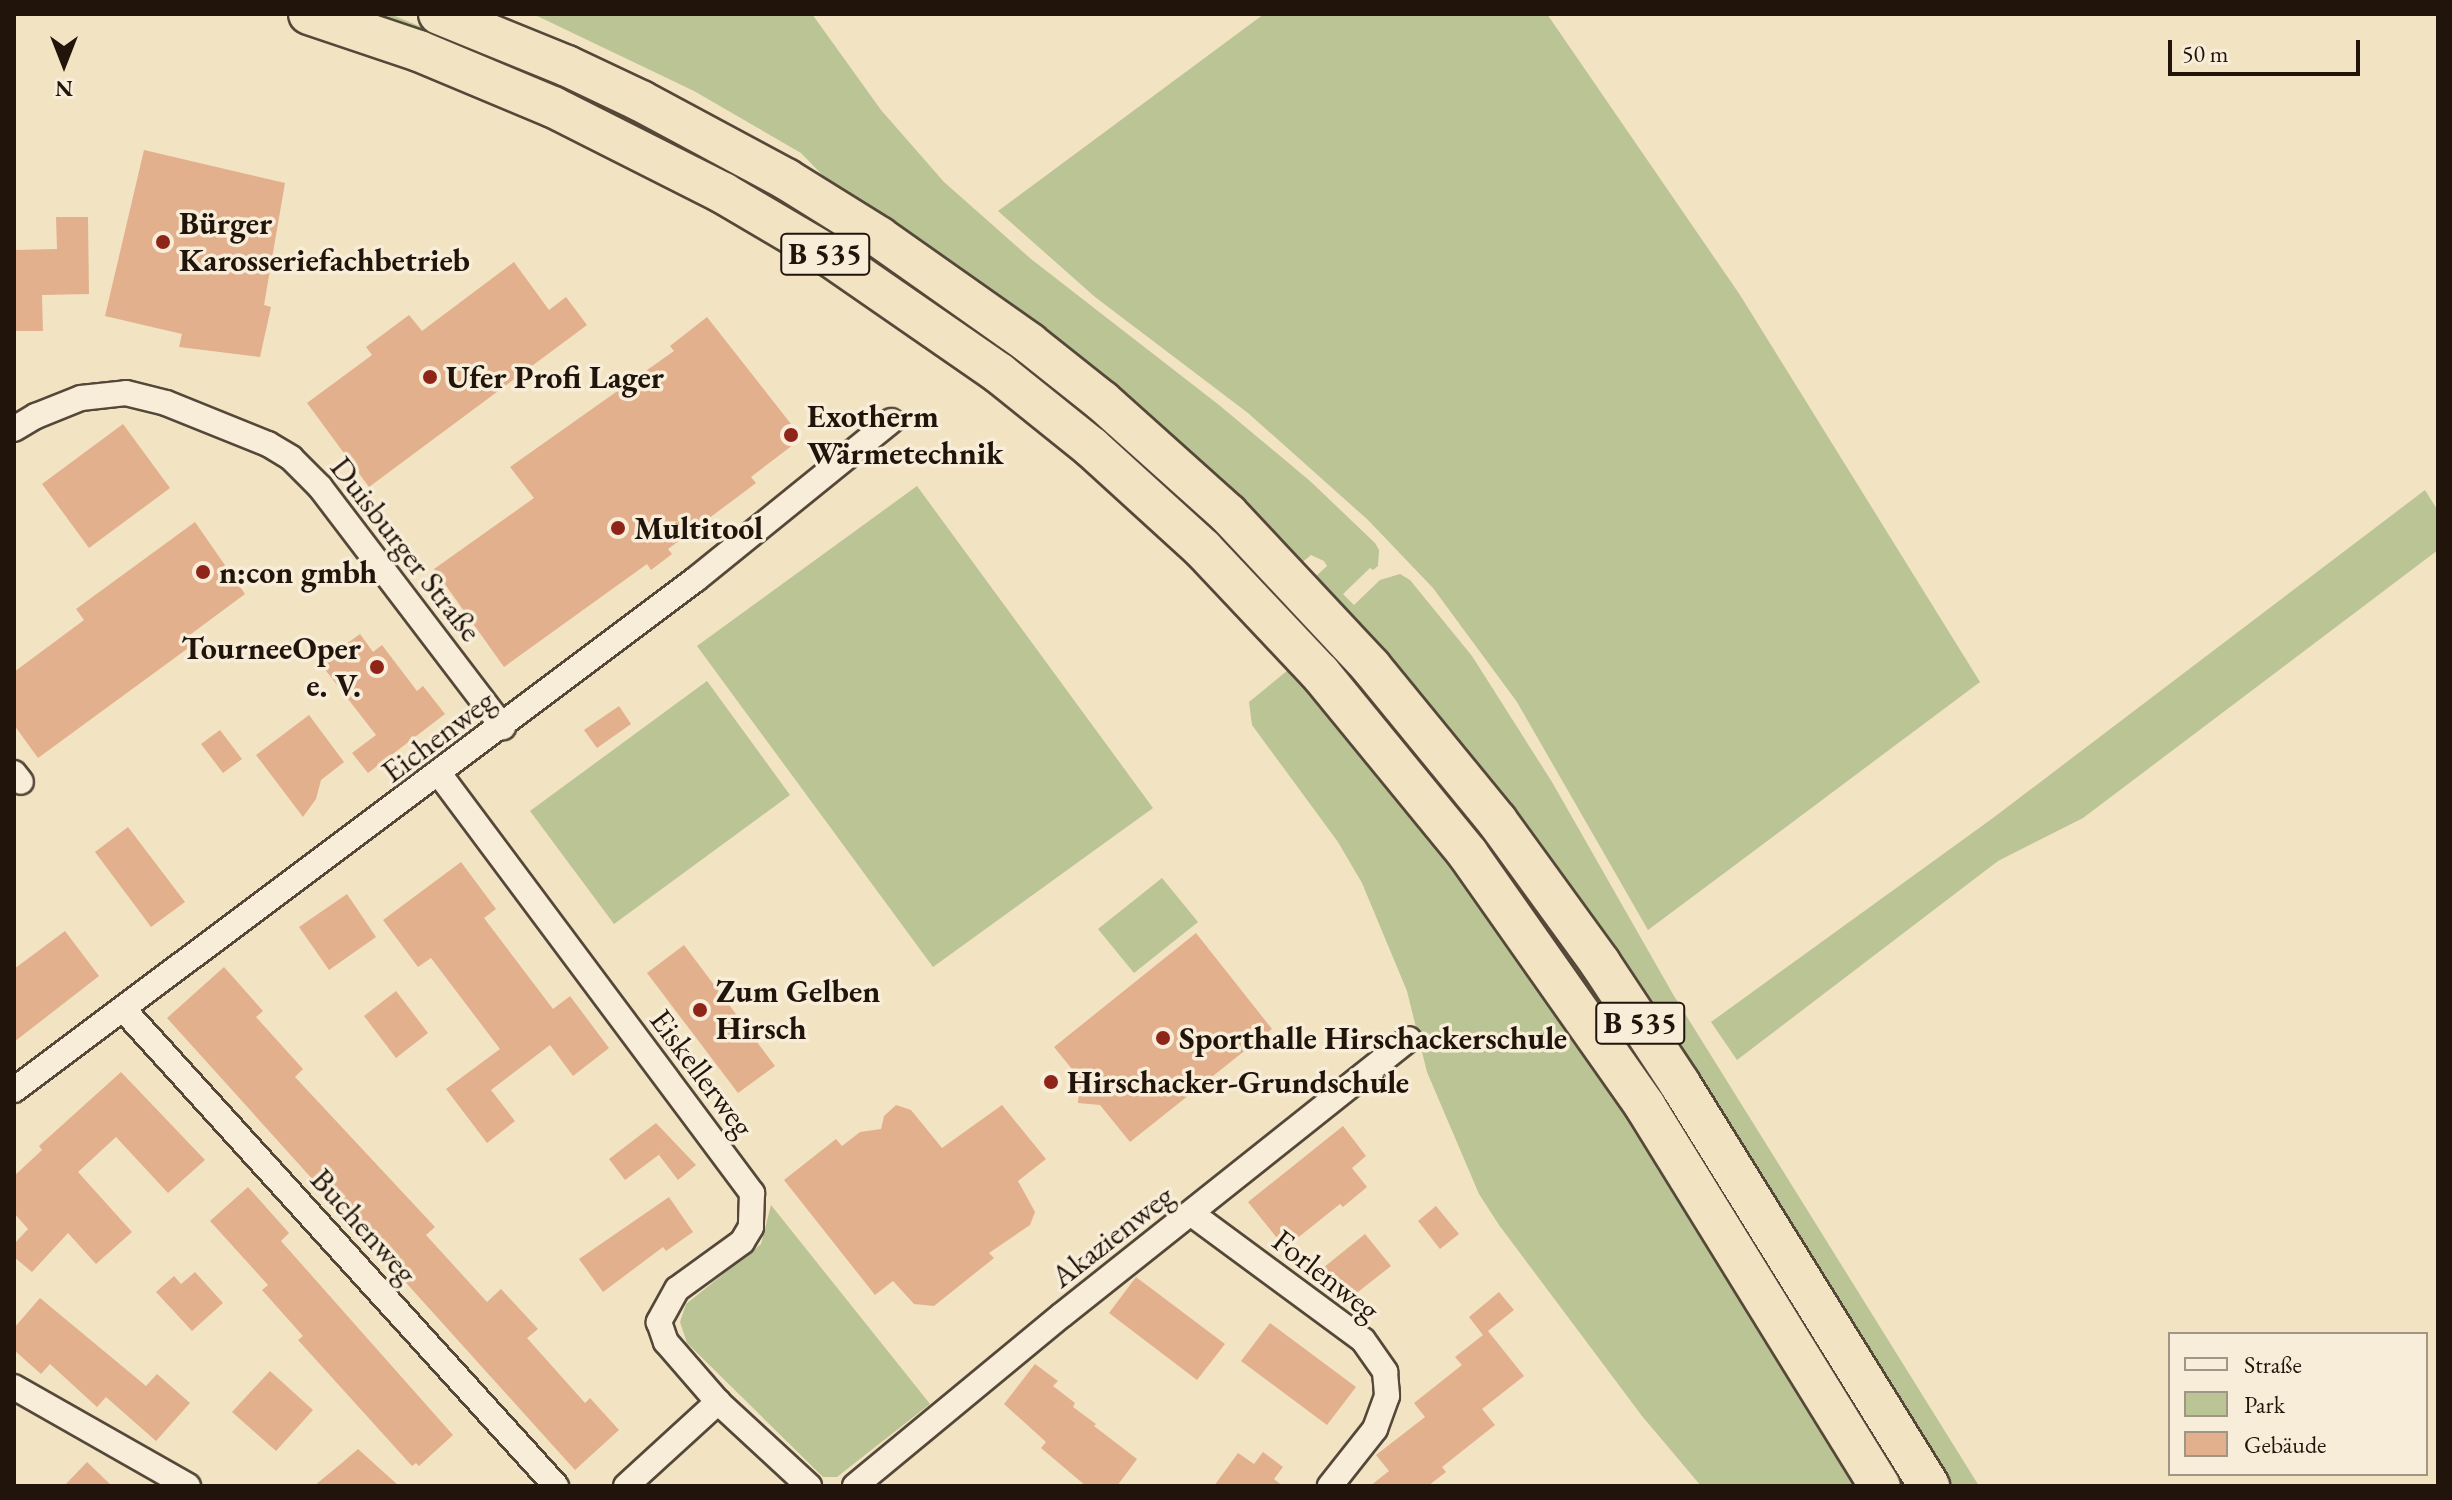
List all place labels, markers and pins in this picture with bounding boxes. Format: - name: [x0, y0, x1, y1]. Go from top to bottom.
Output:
- place label: Bürger Karosseriefachbetrieb: [179, 205, 470, 280]
- marker: Bürger Karosseriefachbetrieb: [154, 233, 172, 251]
- place label: Ufer Profi Lager: [446, 358, 664, 396]
- marker: Ufer Profi Lager: [421, 368, 439, 386]
- place label: Exotherm Wärmetechnik: [807, 398, 1004, 473]
- marker: Exotherm Wärmetechnik: [782, 426, 800, 444]
- place label: Multitool: [634, 509, 763, 547]
- marker: Multitool: [609, 519, 627, 537]
- place label: n:con gmbh: [219, 553, 377, 591]
- marker: n:con gmbh: [194, 563, 212, 581]
- place label: TourneeOper e. V.: [182, 630, 361, 705]
- marker: TourneeOper e. V.: [368, 658, 386, 676]
- place label: Zum Gelben Hirsch: [716, 973, 880, 1048]
- marker: Zum Gelben Hirsch: [691, 1001, 709, 1019]
- place label: Sporthalle Hirschackerschule: [1179, 1019, 1567, 1057]
- marker: Sporthalle Hirschackerschule: [1154, 1029, 1172, 1047]
- place label: Hirschacker-Grundschule: [1067, 1063, 1409, 1101]
- marker: Hirschacker-Grundschule: [1042, 1073, 1060, 1091]

